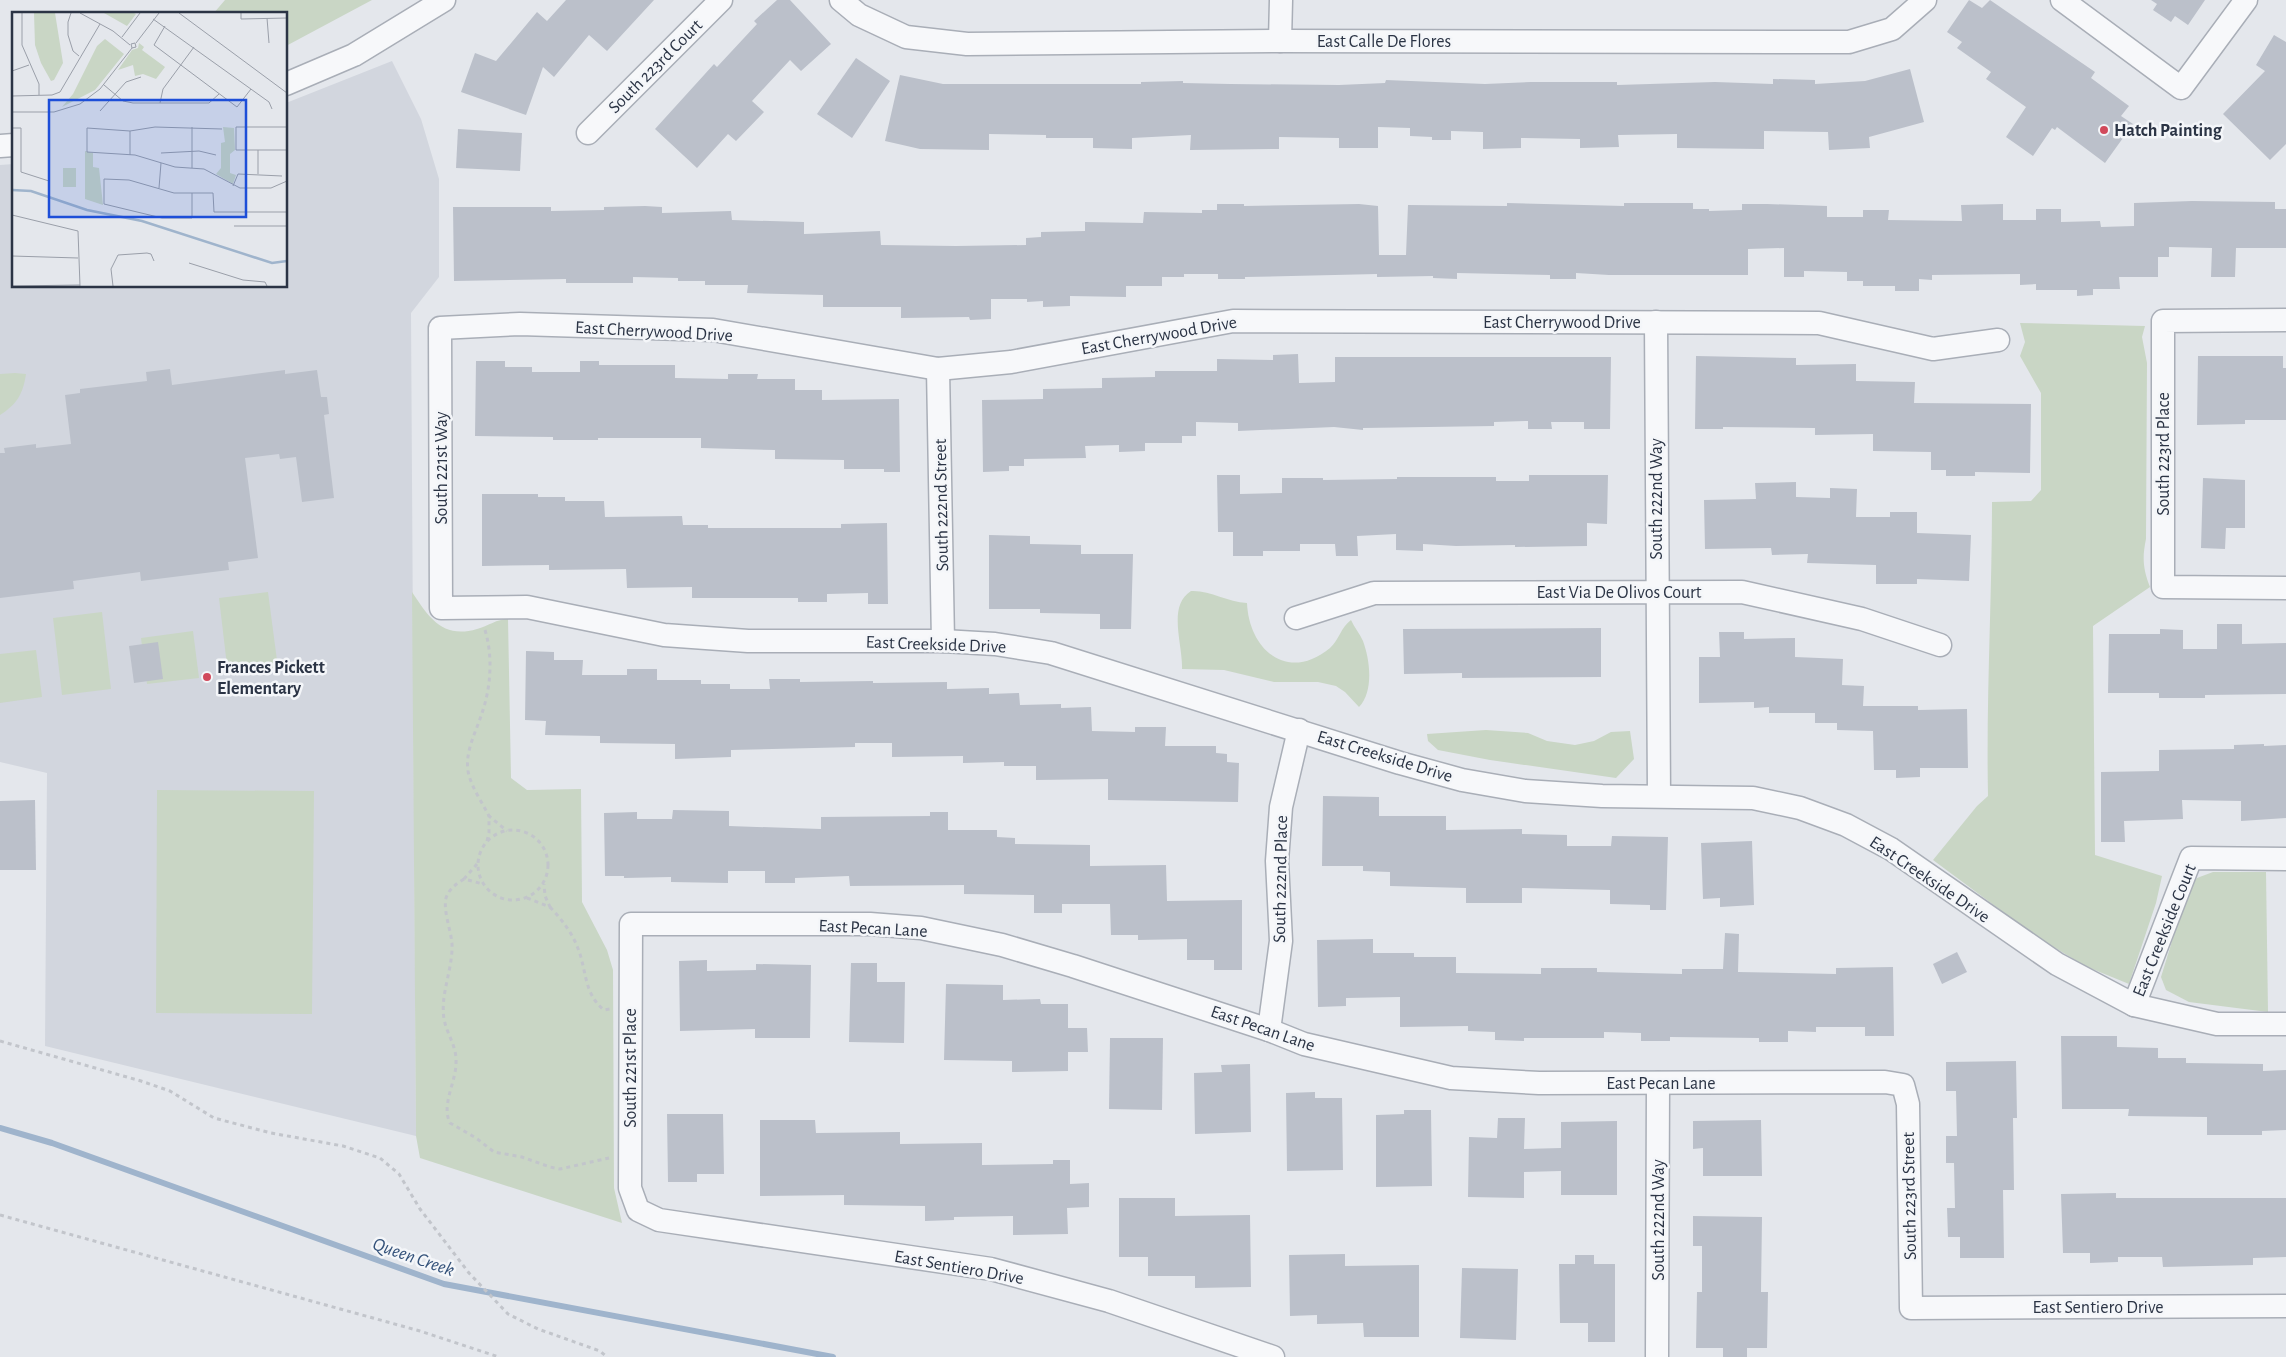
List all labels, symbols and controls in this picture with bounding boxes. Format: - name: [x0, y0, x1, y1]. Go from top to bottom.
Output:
- inset map: [12, 12, 288, 288]
- street label: South 223rd Court: [605, 16, 706, 117]
- street label: East Calle De Flores: [1317, 33, 1451, 51]
- place label: Hatch Painting: [2114, 122, 2223, 140]
- marker: Hatch Painting: [2098, 124, 2110, 136]
- street label: East Cherrywood Drive: [1080, 313, 1238, 359]
- street label: East Cherrywood Drive: [1483, 314, 1641, 332]
- street label: East Cherrywood Drive: [575, 319, 733, 345]
- street label: South 223rd Place: [2155, 392, 2173, 516]
- street label: South 221st Way: [433, 411, 451, 525]
- street label: South 222nd Street: [932, 438, 952, 572]
- street label: South 222nd Way: [1648, 438, 1666, 560]
- street label: East Via De Olivos Court: [1536, 584, 1702, 602]
- street label: East Creekside Drive: [865, 634, 1007, 656]
- place label: Frances Pickett Elementary: [217, 659, 325, 698]
- marker: Frances Pickett Elementary: [201, 671, 213, 683]
- street label: East Creekside Drive: [1315, 728, 1455, 786]
- street label: South 222nd Place: [1271, 815, 1291, 943]
- street label: East Creekside Drive: [1866, 833, 1993, 927]
- street label: East Creekside Court: [2130, 861, 2200, 999]
- street label: East Pecan Lane: [818, 917, 928, 941]
- street label: East Pecan Lane: [1208, 1003, 1317, 1055]
- street label: South 221st Place: [622, 1008, 640, 1128]
- street label: East Pecan Lane: [1606, 1075, 1716, 1093]
- street label: South 223rd Street: [1900, 1131, 1920, 1260]
- street label: South 222nd Way: [1650, 1159, 1668, 1281]
- water label: Queen Creek: [370, 1235, 457, 1280]
- street label: East Sentiero Drive: [893, 1248, 1025, 1288]
- street label: East Sentiero Drive: [2032, 1299, 2164, 1317]

